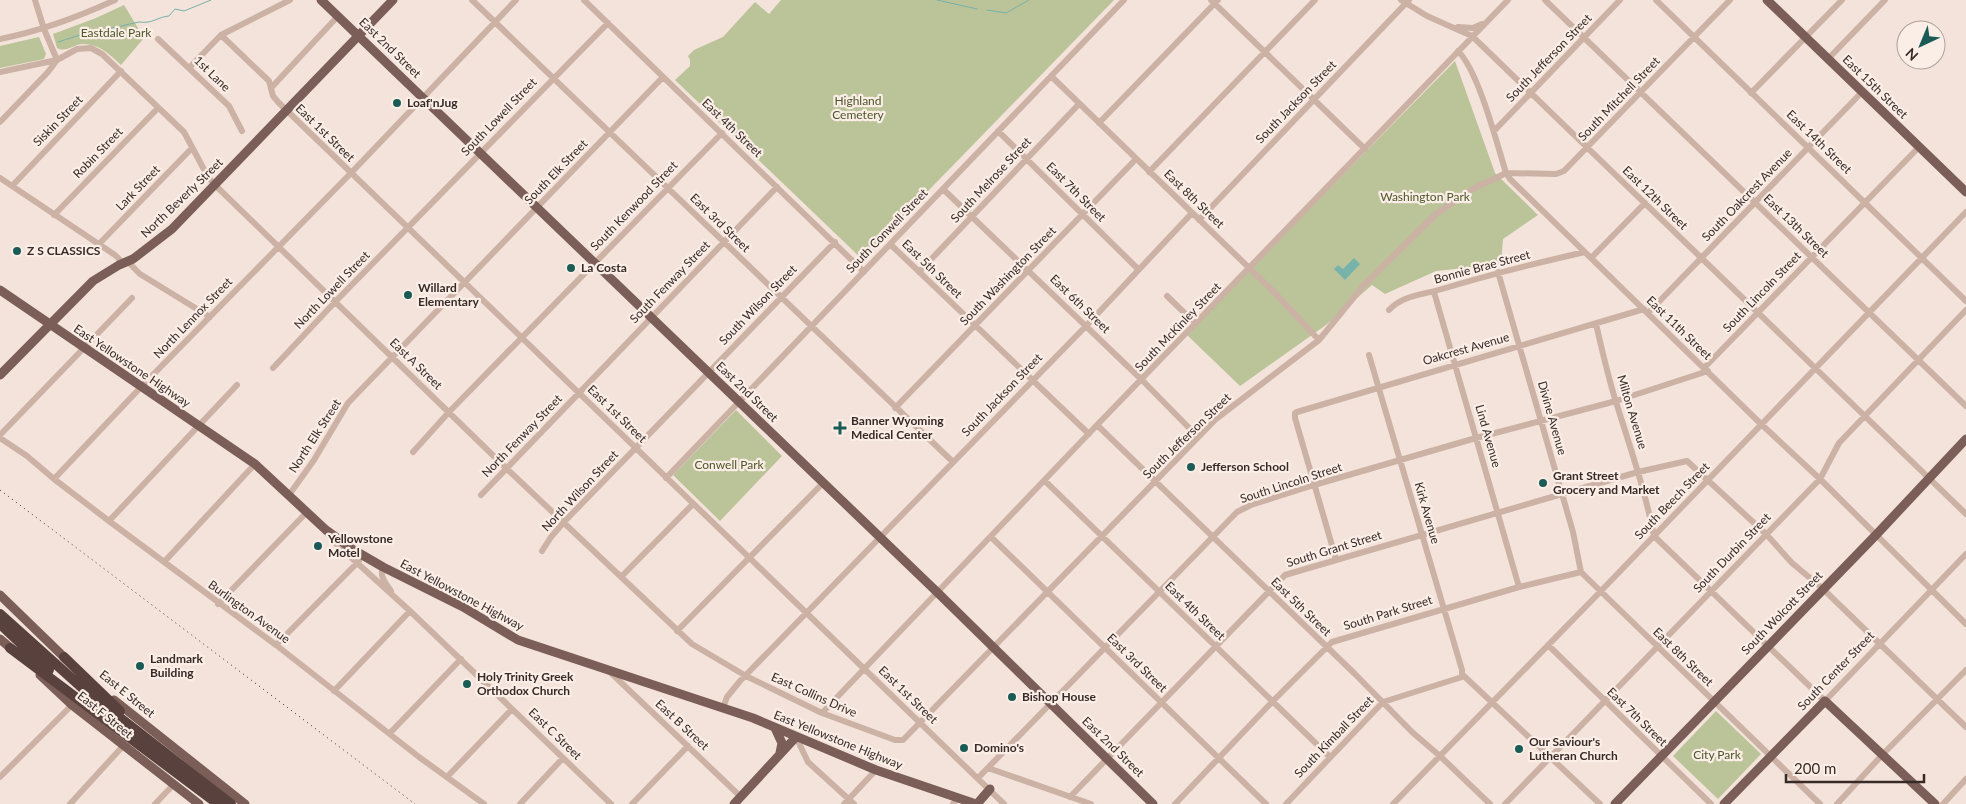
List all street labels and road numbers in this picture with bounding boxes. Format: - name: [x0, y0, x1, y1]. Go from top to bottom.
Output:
- street label: South Jefferson Street: [1503, 10, 1595, 105]
- street label: East 2nd Street: [356, 14, 425, 81]
- street label: East 15th Street: [1840, 52, 1912, 122]
- street label: 1st Lane: [191, 53, 234, 95]
- street label: South Mitchell Street: [1575, 53, 1663, 144]
- street label: South Jackson Street: [1252, 56, 1340, 146]
- street label: South Lowell Street: [458, 74, 540, 159]
- street label: Siskin Street: [30, 92, 86, 149]
- street label: East 4th Street: [699, 95, 766, 161]
- street label: East 1st Street: [293, 101, 359, 165]
- street label: East 14th Street: [1784, 107, 1856, 177]
- street label: Robin Street: [70, 124, 126, 181]
- street label: South Melrose Street: [947, 133, 1035, 225]
- street label: South Elk Street: [521, 136, 591, 207]
- street label: South Oakcrest Avenue: [1698, 145, 1795, 244]
- street label: North Beverly Street: [138, 154, 226, 241]
- street label: South Kenwood Street: [587, 157, 681, 254]
- street label: East 7th Street: [1043, 159, 1110, 225]
- street label: Lark Street: [112, 161, 163, 213]
- street label: East 12th Street: [1620, 163, 1692, 233]
- street label: East 8th Street: [1161, 166, 1228, 232]
- street label: South Conwell Street: [843, 185, 931, 276]
- street label: East 3rd Street: [687, 190, 754, 256]
- street label: East 13th Street: [1761, 191, 1833, 261]
- street label: South Washington Street: [956, 223, 1059, 328]
- street label: East 5th Street: [899, 236, 966, 302]
- street label: South Fenway Street: [626, 237, 713, 326]
- street label: Bonnie Brae Street: [1432, 246, 1532, 287]
- street label: North Lowell Street: [291, 247, 373, 332]
- street label: South Lincoln Street: [1719, 248, 1804, 335]
- street label: South Wilson Street: [716, 261, 800, 348]
- street label: East 6th Street: [1047, 271, 1114, 337]
- street label: North Lennox Street: [150, 274, 236, 361]
- street label: South McKinley Street: [1131, 279, 1224, 374]
- street label: East 11th Street: [1644, 293, 1716, 363]
- street label: East Yellowstone Highway: [71, 321, 194, 411]
- street label: Oakcrest Avenue: [1421, 329, 1511, 368]
- street label: East A Street: [387, 335, 446, 393]
- street label: South Jackson Street: [958, 349, 1046, 439]
- street label: East 2nd Street: [713, 358, 782, 425]
- street label: Milton Avenue: [1614, 373, 1651, 451]
- street label: Divine Avenue: [1535, 379, 1570, 457]
- street label: East 1st Street: [585, 382, 651, 446]
- street label: South Jefferson Street: [1139, 389, 1234, 482]
- street label: North Fenway Street: [478, 391, 565, 480]
- street label: North Elk Street: [285, 396, 344, 475]
- street label: Lind Avenue: [1472, 403, 1505, 469]
- street label: North Wilson Street: [538, 446, 622, 534]
- street label: South Beech Street: [1631, 458, 1713, 542]
- street label: South Lincoln Street: [1238, 459, 1344, 506]
- street label: Kirk Avenue: [1411, 480, 1443, 546]
- street label: South Durbin Street: [1690, 509, 1774, 596]
- street label: South Grant Street: [1285, 527, 1384, 570]
- street label: East Yellowstone Highway: [398, 556, 527, 634]
- street label: South Wolcott Street: [1738, 567, 1826, 658]
- street label: East 5th Street: [1268, 574, 1335, 640]
- street label: Burlington Avenue: [205, 577, 293, 646]
- street label: East 4th Street: [1162, 578, 1229, 644]
- street label: South Park Street: [1342, 592, 1435, 633]
- street label: East 8th Street: [1650, 624, 1717, 690]
- street label: South Center Street: [1794, 627, 1878, 713]
- street label: East 3rd Street: [1104, 630, 1171, 696]
- street label: East 1st Street: [876, 663, 942, 727]
- street label: East E Street: [97, 667, 159, 721]
- street label: East Collins Drive: [769, 669, 859, 720]
- street label: East 7th Street: [1604, 684, 1671, 750]
- street label: East F Street: [75, 688, 136, 742]
- street label: South Kimball Street: [1291, 692, 1377, 781]
- street label: East B Street: [652, 696, 713, 754]
- street label: East C Street: [526, 705, 586, 763]
- street label: East Yellowstone Highway: [771, 707, 906, 773]
- street label: East 2nd Street: [1079, 713, 1148, 780]

